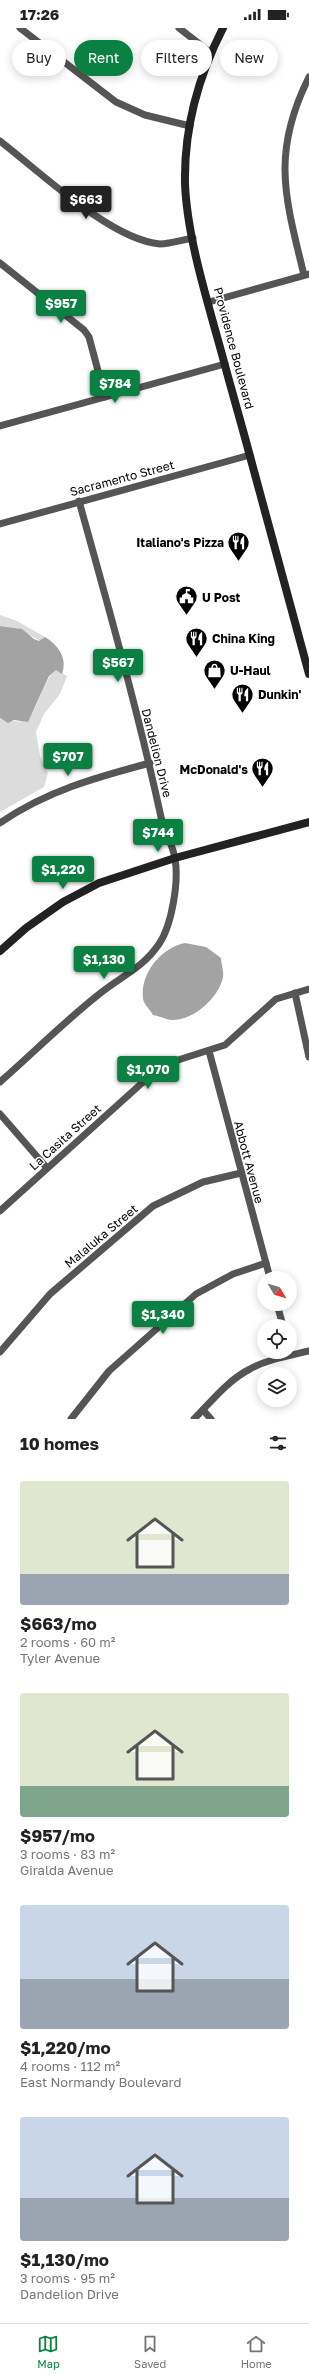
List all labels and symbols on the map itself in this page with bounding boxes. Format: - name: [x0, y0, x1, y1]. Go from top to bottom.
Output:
- pin: $663: [62, 186, 110, 220]
- street label: Providence Boulevard: [211, 285, 257, 411]
- pin: $957: [37, 290, 85, 324]
- pin: $784: [91, 370, 139, 404]
- street label: Sacramento Street: [68, 457, 176, 499]
- restaurant icon: Italiano's Pizza: [226, 529, 252, 562]
- place label: Italiano's Pizza: [136, 535, 224, 550]
- public building icon: U Post: [173, 584, 199, 617]
- place label: U Post: [202, 590, 241, 605]
- restaurant icon: China King: [184, 625, 210, 658]
- place label: China King: [212, 631, 275, 646]
- pin: $567: [94, 649, 142, 683]
- shop icon: U-Haul: [202, 657, 228, 690]
- place label: U-Haul: [230, 663, 271, 678]
- restaurant icon: Dunkin': [230, 681, 256, 714]
- place label: Dunkin': [258, 687, 301, 702]
- street label: Dandelion Drive: [139, 707, 175, 799]
- pin: $707: [44, 743, 92, 777]
- restaurant icon: McDonald's: [250, 756, 276, 789]
- place label: McDonald's: [179, 762, 248, 777]
- pin: $744: [134, 819, 182, 853]
- pin: $1,220: [30, 856, 96, 890]
- pin: $1,130: [71, 946, 137, 980]
- pin: $1,070: [115, 1056, 181, 1090]
- street label: La Casita Street: [26, 1101, 104, 1173]
- street label: Abbott Avenue: [231, 1119, 267, 1205]
- street label: Malaluka Street: [61, 1201, 141, 1271]
- north arrow: [257, 1271, 297, 1311]
- pin: $1,340: [130, 1301, 196, 1335]

